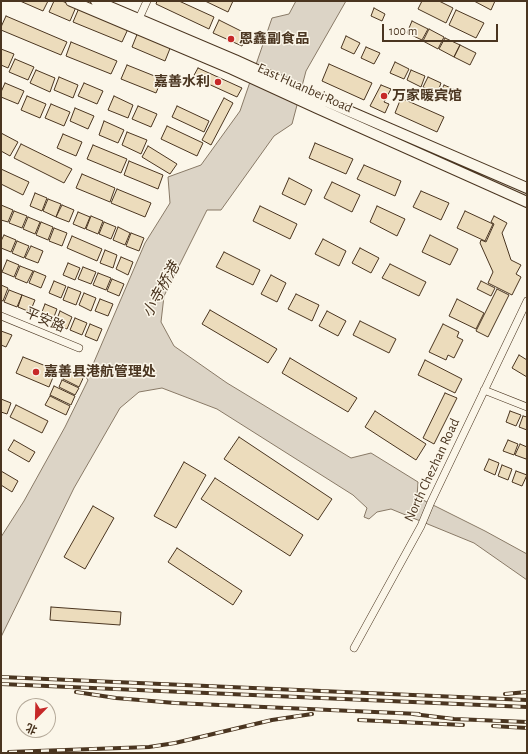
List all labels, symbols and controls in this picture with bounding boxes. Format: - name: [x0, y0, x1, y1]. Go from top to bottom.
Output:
- scale bar: [384, 16, 500, 42]
- text: 100 m: [389, 25, 417, 37]
- place label: 恩鑫副食品: [239, 31, 309, 47]
- marker: 恩鑫副食品: [226, 34, 236, 44]
- street label: East Huanbei Road: [255, 60, 355, 116]
- place label: 嘉善水利: [154, 74, 210, 90]
- marker: 嘉善水利: [213, 77, 223, 87]
- place label: 万家暖宾馆: [392, 88, 462, 104]
- marker: 万家暖宾馆: [379, 91, 389, 101]
- water label: 小寺桥港: [139, 259, 183, 321]
- street label: 平安路: [22, 304, 68, 336]
- place label: 嘉善县港航管理处: [44, 364, 156, 380]
- marker: 嘉善县港航管理处: [31, 367, 41, 377]
- street label: North Chezhan Road: [401, 416, 463, 524]
- north arrow: [16, 698, 56, 738]
- text: 北: [24, 721, 39, 736]

